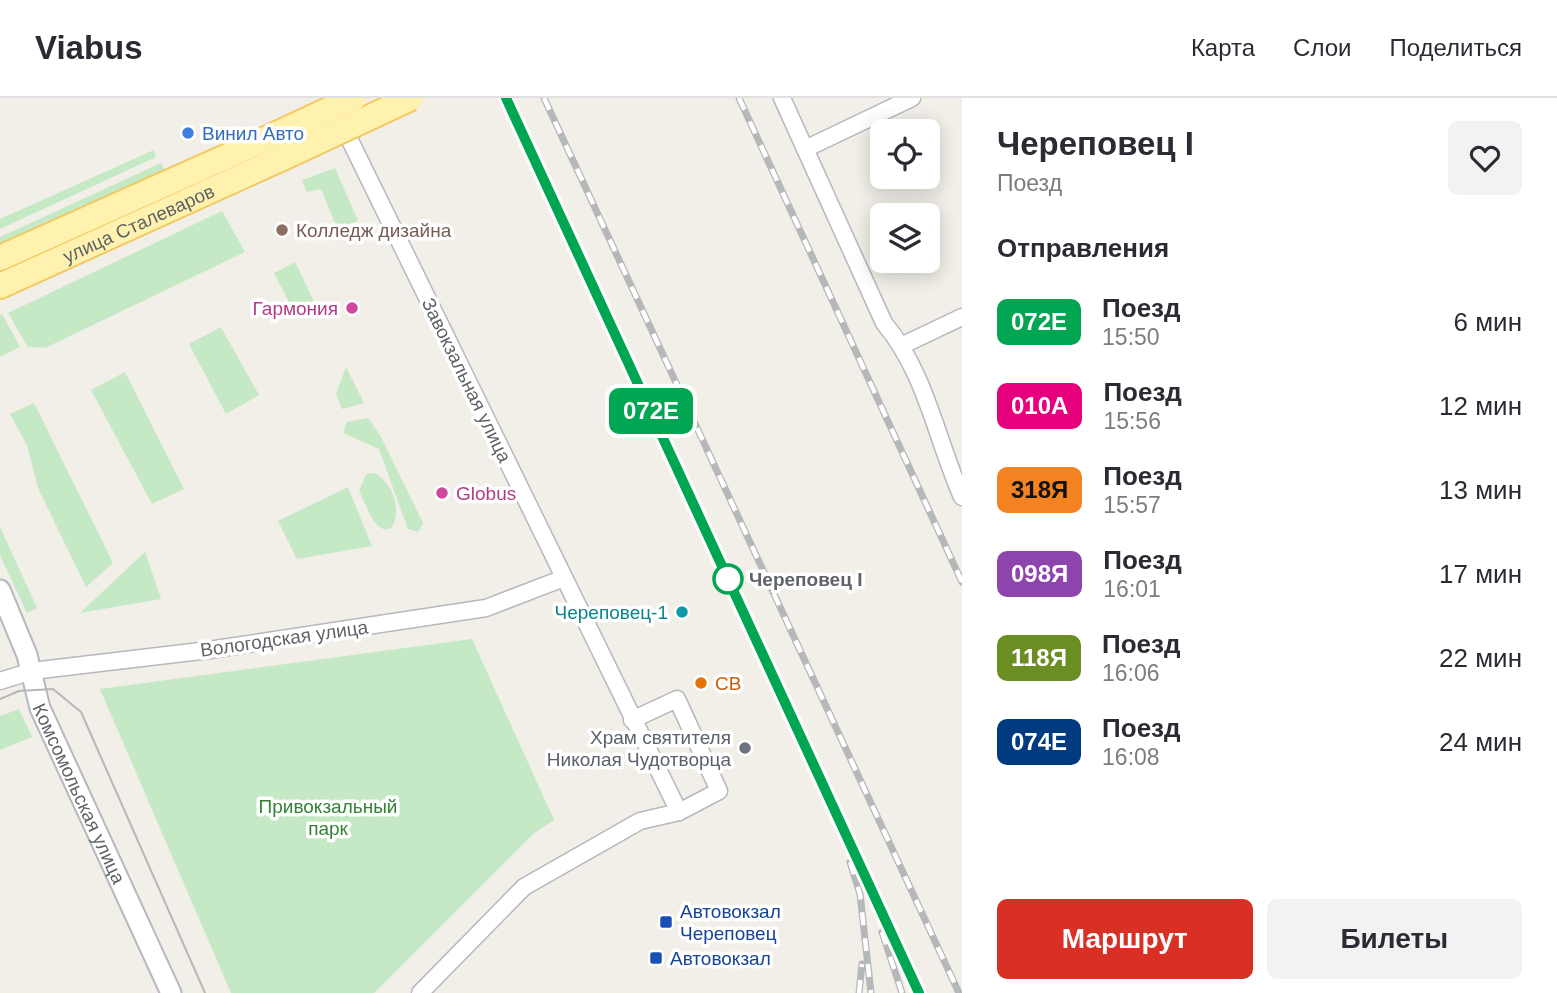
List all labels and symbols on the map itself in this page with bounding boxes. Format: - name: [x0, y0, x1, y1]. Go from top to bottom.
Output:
- place label: Винил Авто: [202, 123, 304, 144]
- marker: Винил Авто: [180, 125, 196, 141]
- street label: улица Сталеваров: [60, 180, 218, 267]
- place label: Колледж дизайна: [296, 220, 452, 241]
- marker: Колледж дизайна: [274, 222, 290, 238]
- street label: Завокзальная улица: [418, 295, 516, 466]
- place label: Гармония: [253, 298, 338, 319]
- marker: Гармония: [344, 300, 360, 316]
- line badge: 072Е: [602, 388, 700, 434]
- place label: Globus: [456, 483, 516, 504]
- marker: Globus: [434, 485, 450, 501]
- marker: Череповец I: [713, 564, 743, 594]
- place label: Череповец I: [749, 569, 862, 590]
- place label: Череповец-1: [555, 602, 668, 623]
- marker: Череповец-1: [674, 604, 690, 620]
- street label: Вологодская улица: [199, 616, 370, 661]
- place label: СВ: [715, 673, 741, 694]
- marker: СВ: [693, 675, 709, 691]
- street label: Комсомольская улица: [28, 700, 129, 887]
- place label: Храм святителя Николая Чудотворца: [547, 727, 731, 770]
- marker: Храм святителя Николая Чудотворца: [737, 740, 753, 756]
- park label: Привокзальный парк: [259, 796, 397, 839]
- place label: Автовокзал Череповец: [680, 901, 781, 944]
- marker: Автовокзал Череповец: [658, 914, 674, 930]
- place label: Автовокзал: [670, 948, 771, 969]
- marker: Автовокзал: [648, 950, 664, 966]

